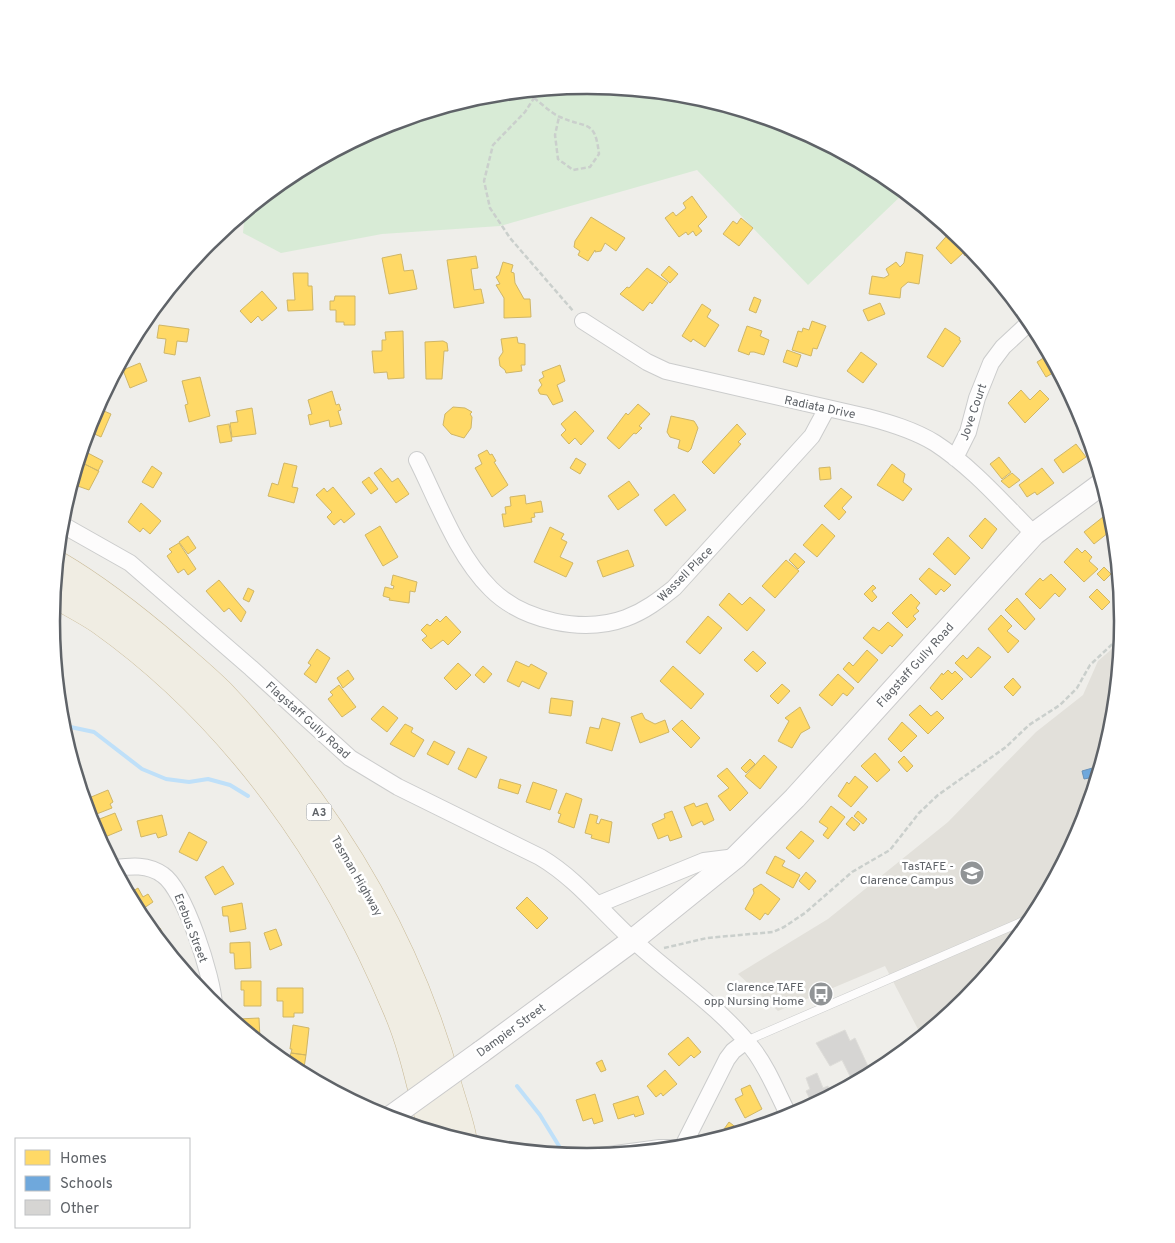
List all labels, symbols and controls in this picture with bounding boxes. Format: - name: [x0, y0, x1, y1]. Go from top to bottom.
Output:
- street label: Jove Court: [957, 382, 991, 443]
- street label: Radiata Drive: [783, 393, 857, 423]
- street label: Wassell Place: [654, 543, 717, 606]
- street label: Flagstaff Gully Road: [873, 620, 958, 711]
- street label: Flagstaff Gully Road: [262, 678, 353, 763]
- road number: A3: [306, 804, 332, 820]
- street label: Tasman Highway: [327, 833, 386, 920]
- place label: TasTAFE - Clarence Campus: [860, 859, 954, 889]
- school or university icon: TasTAFE - Clarence Campus: [959, 860, 985, 886]
- street label: Erebus Street: [170, 891, 211, 965]
- place label: Clarence TAFE opp Nursing Home: [704, 980, 804, 1010]
- bus stop icon: Clarence TAFE opp Nursing Home: [808, 981, 834, 1007]
- street label: Dampier Street: [474, 1000, 549, 1061]
- legend: [15, 1138, 190, 1228]
- text: Homes: [60, 1150, 107, 1169]
- text: Schools: [60, 1175, 113, 1194]
- text: Other: [60, 1200, 99, 1219]

